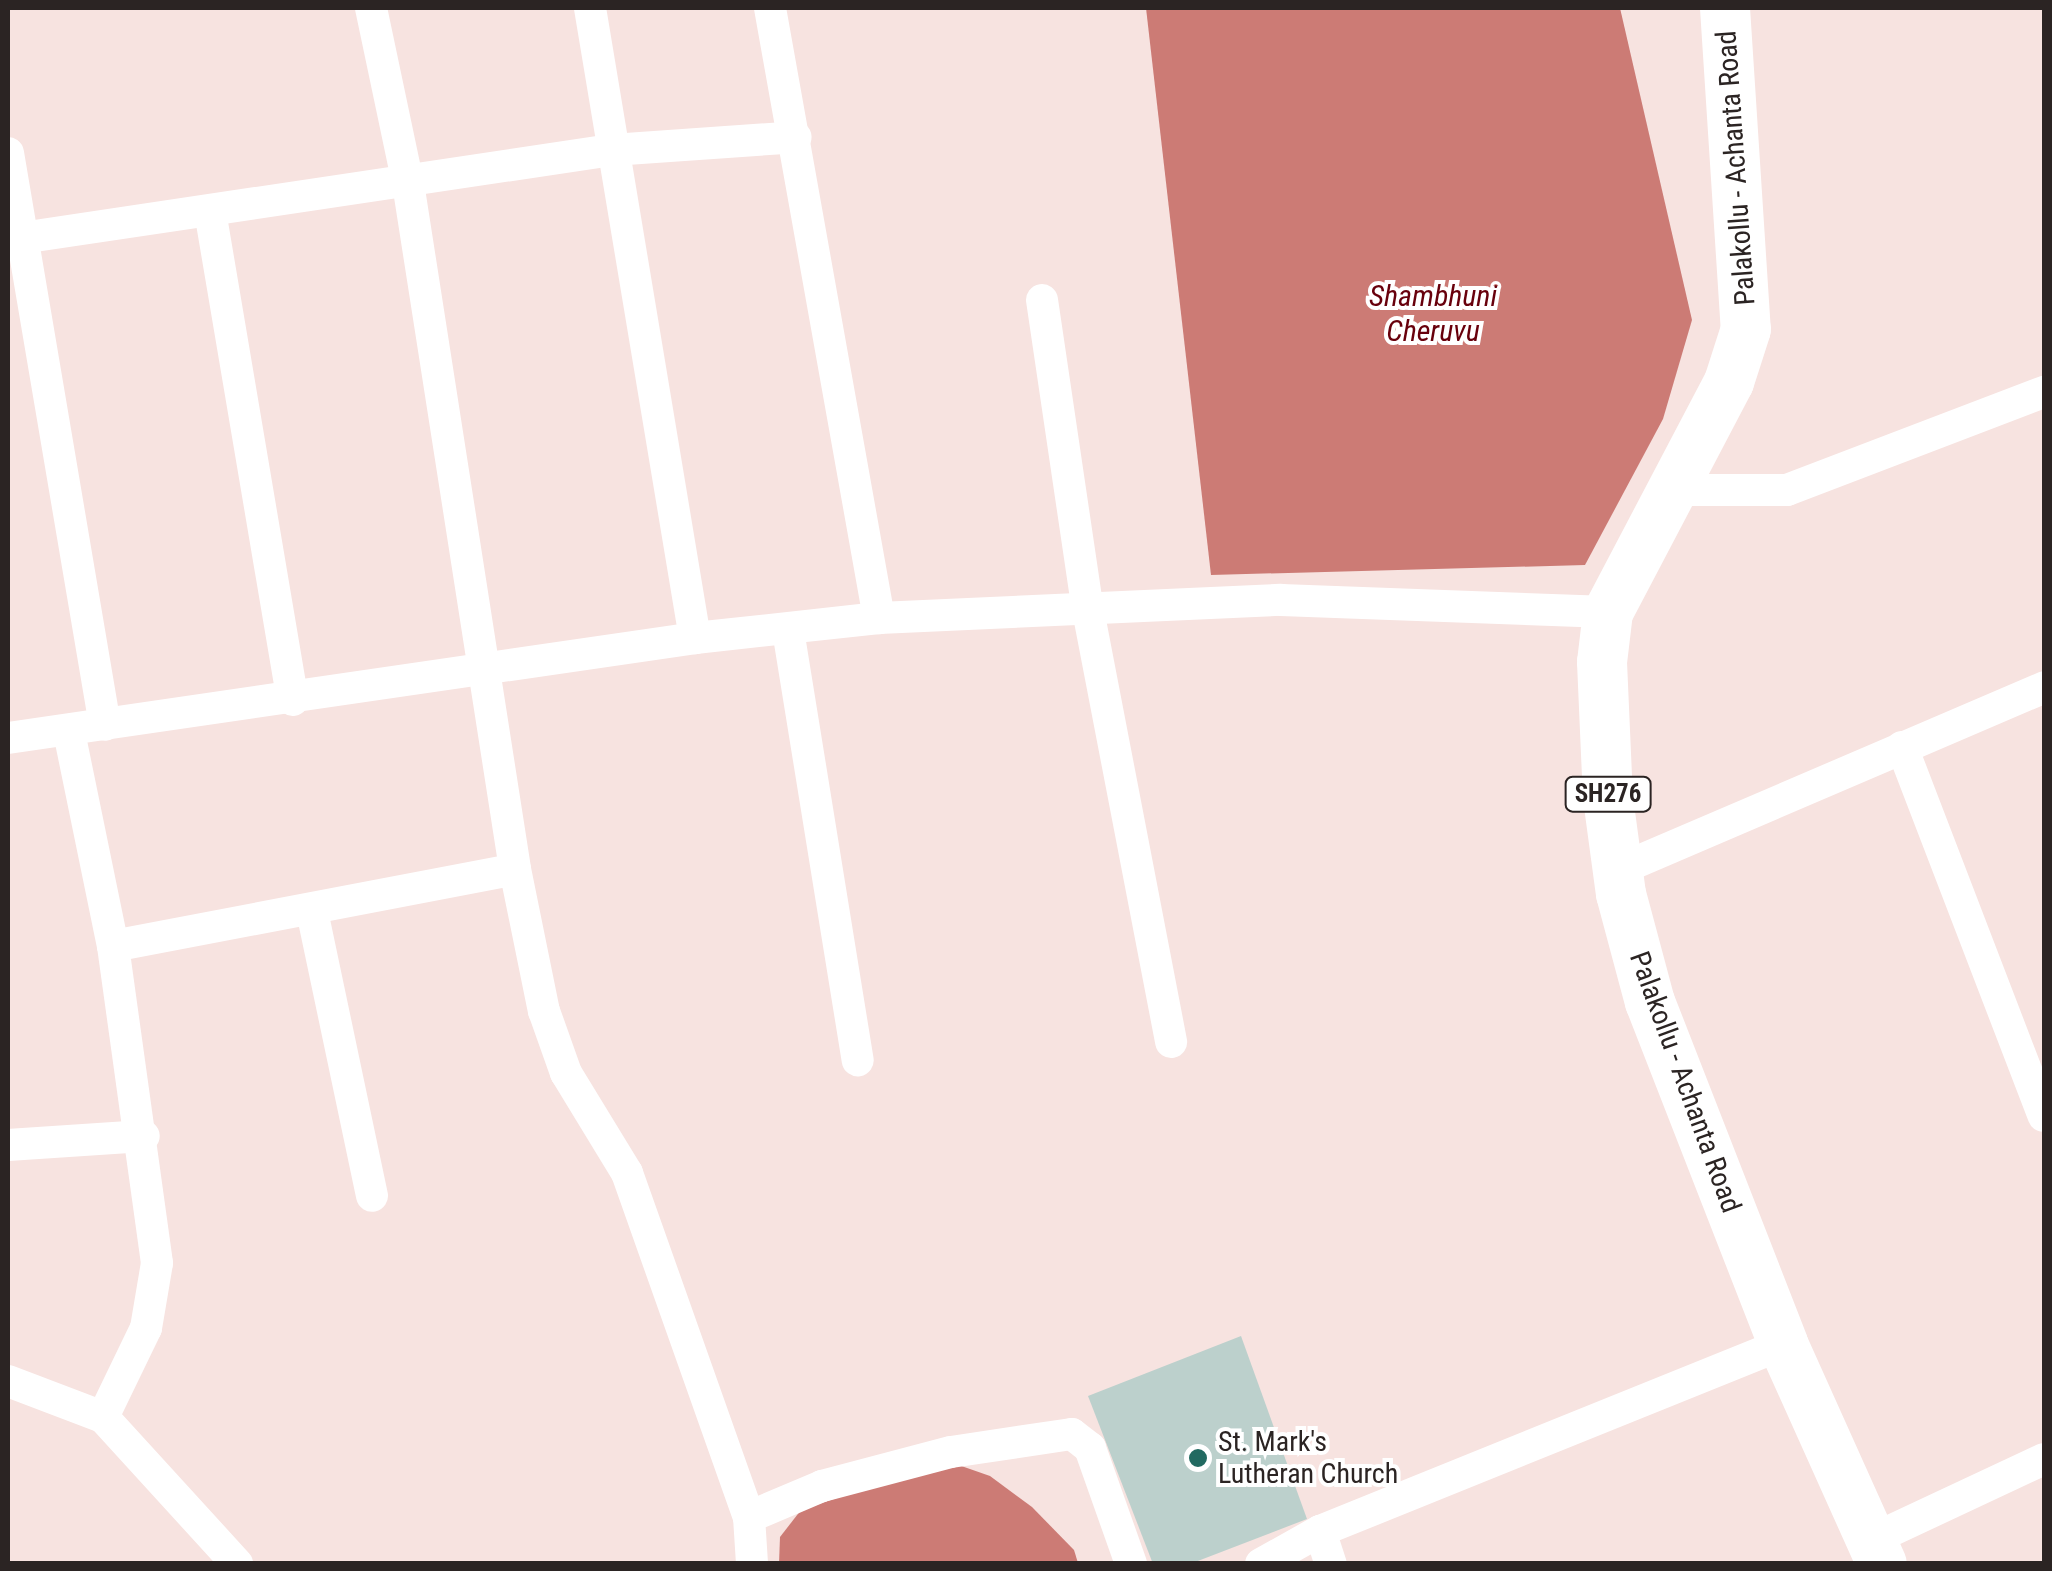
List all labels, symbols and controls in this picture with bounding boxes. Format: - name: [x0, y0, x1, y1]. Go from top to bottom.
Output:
- street label: Palakollu - Achanta Road: [1710, 29, 1762, 307]
- water label: Shambhuni Cheruvu: [1369, 278, 1497, 348]
- road number: SH276: [1563, 774, 1653, 814]
- street label: Palakollu - Achanta Road: [1622, 947, 1748, 1217]
- place label: St. Mark's Lutheran Church: [1218, 1425, 1398, 1491]
- marker: St. Mark's Lutheran Church: [1187, 1447, 1209, 1469]

